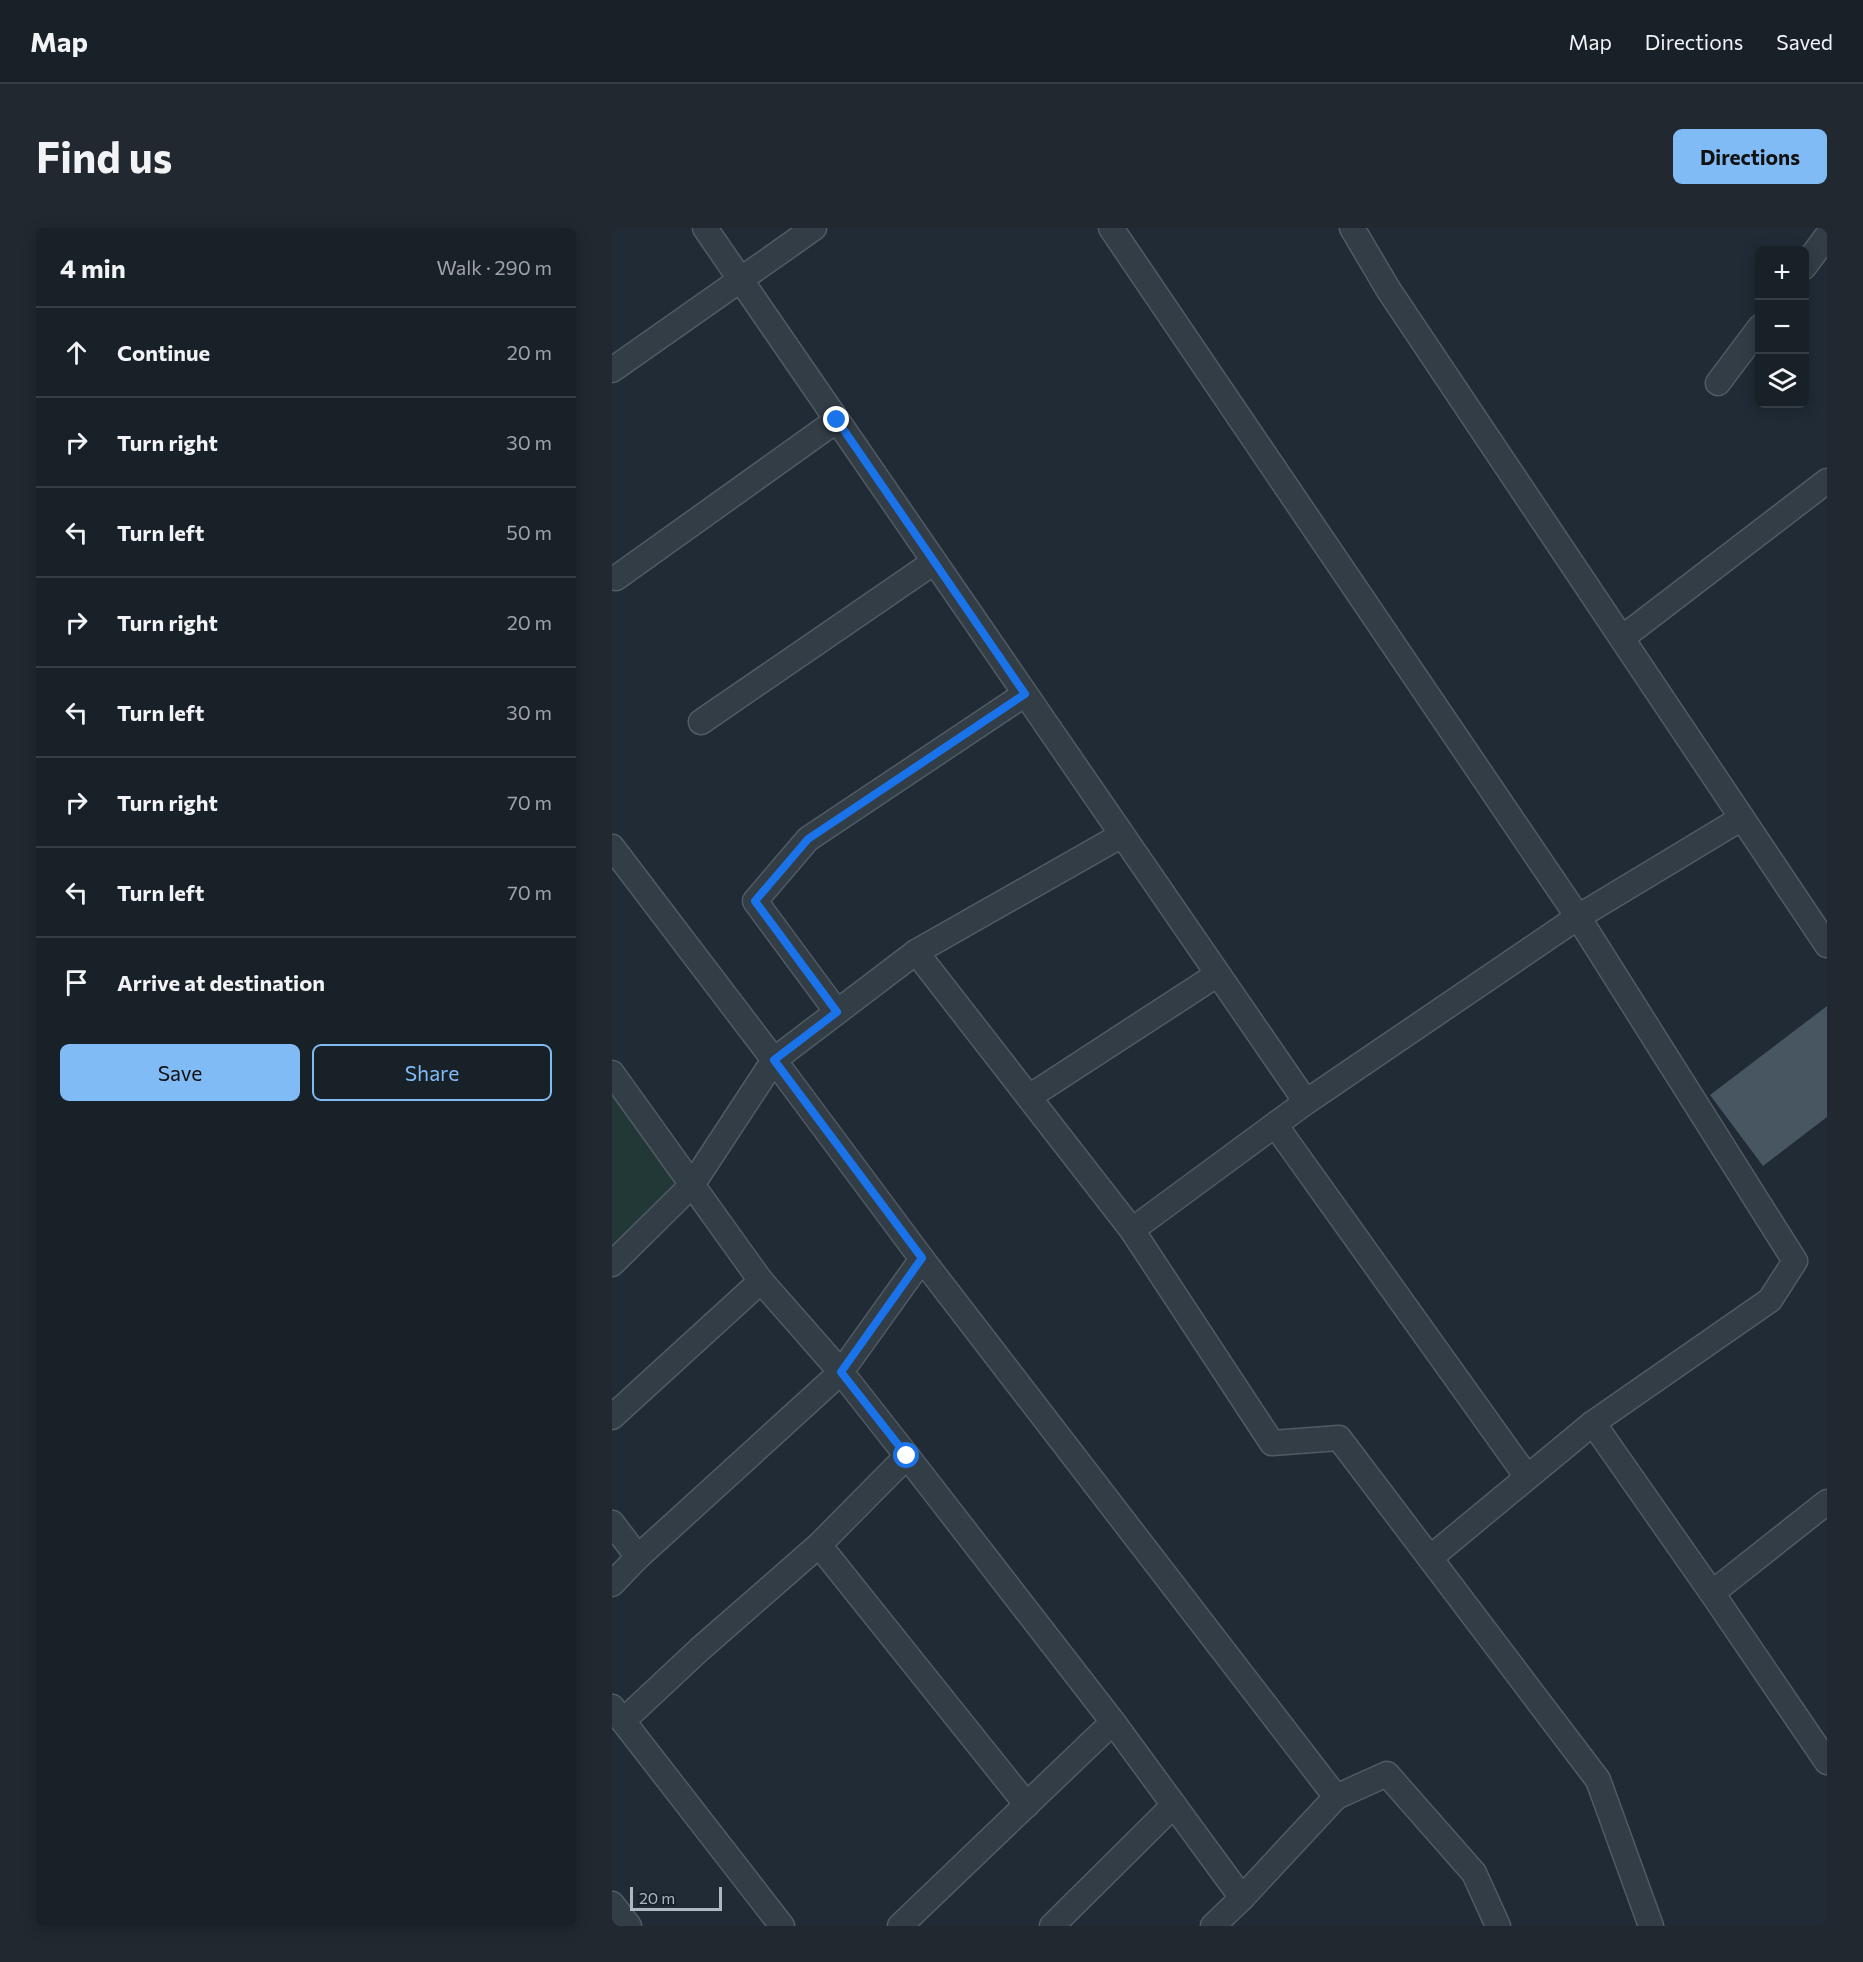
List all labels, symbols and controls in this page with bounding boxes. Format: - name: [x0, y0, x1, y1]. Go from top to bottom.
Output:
- text: Map: [30, 24, 88, 58]
- text: Map: [1569, 29, 1612, 54]
- text: Directions: [1645, 29, 1743, 54]
- text: Saved: [1776, 29, 1833, 54]
- button: Directions: [1673, 129, 1827, 184]
- text: Find us: [36, 130, 172, 182]
- map controls: [1755, 246, 1809, 408]
- button: +: [1755, 246, 1809, 300]
- text: 4 min: [60, 252, 126, 283]
- text: Walk · 290 m: [436, 255, 552, 279]
- button: −: [1755, 300, 1809, 354]
- icon: ahead: [60, 336, 93, 369]
- text: Continue: [117, 339, 210, 366]
- text: 20 m: [507, 340, 552, 364]
- button: layers: [1755, 354, 1809, 408]
- route end: [823, 406, 849, 432]
- icon: right: [60, 426, 93, 459]
- text: Turn right: [117, 429, 218, 456]
- text: 30 m: [506, 430, 552, 454]
- icon: left: [60, 516, 93, 549]
- text: Turn left: [117, 519, 204, 546]
- text: 50 m: [506, 520, 552, 544]
- icon: right: [60, 606, 93, 639]
- text: Turn right: [117, 609, 218, 636]
- text: 20 m: [507, 610, 552, 634]
- icon: left: [60, 696, 93, 729]
- text: Turn left: [117, 699, 204, 726]
- text: 30 m: [506, 700, 552, 724]
- icon: right: [60, 786, 93, 819]
- text: Turn right: [117, 789, 218, 816]
- text: 70 m: [507, 790, 552, 814]
- icon: left: [60, 876, 93, 909]
- text: Turn left: [117, 879, 204, 906]
- text: 70 m: [507, 880, 552, 904]
- icon: arrive: [60, 966, 93, 999]
- text: Arrive at destination: [117, 969, 325, 996]
- button: Save: [60, 1044, 300, 1101]
- button: Share: [312, 1044, 552, 1101]
- route start: [893, 1442, 919, 1468]
- scale bar: [630, 1884, 722, 1912]
- text: 20 m: [639, 1888, 675, 1907]

